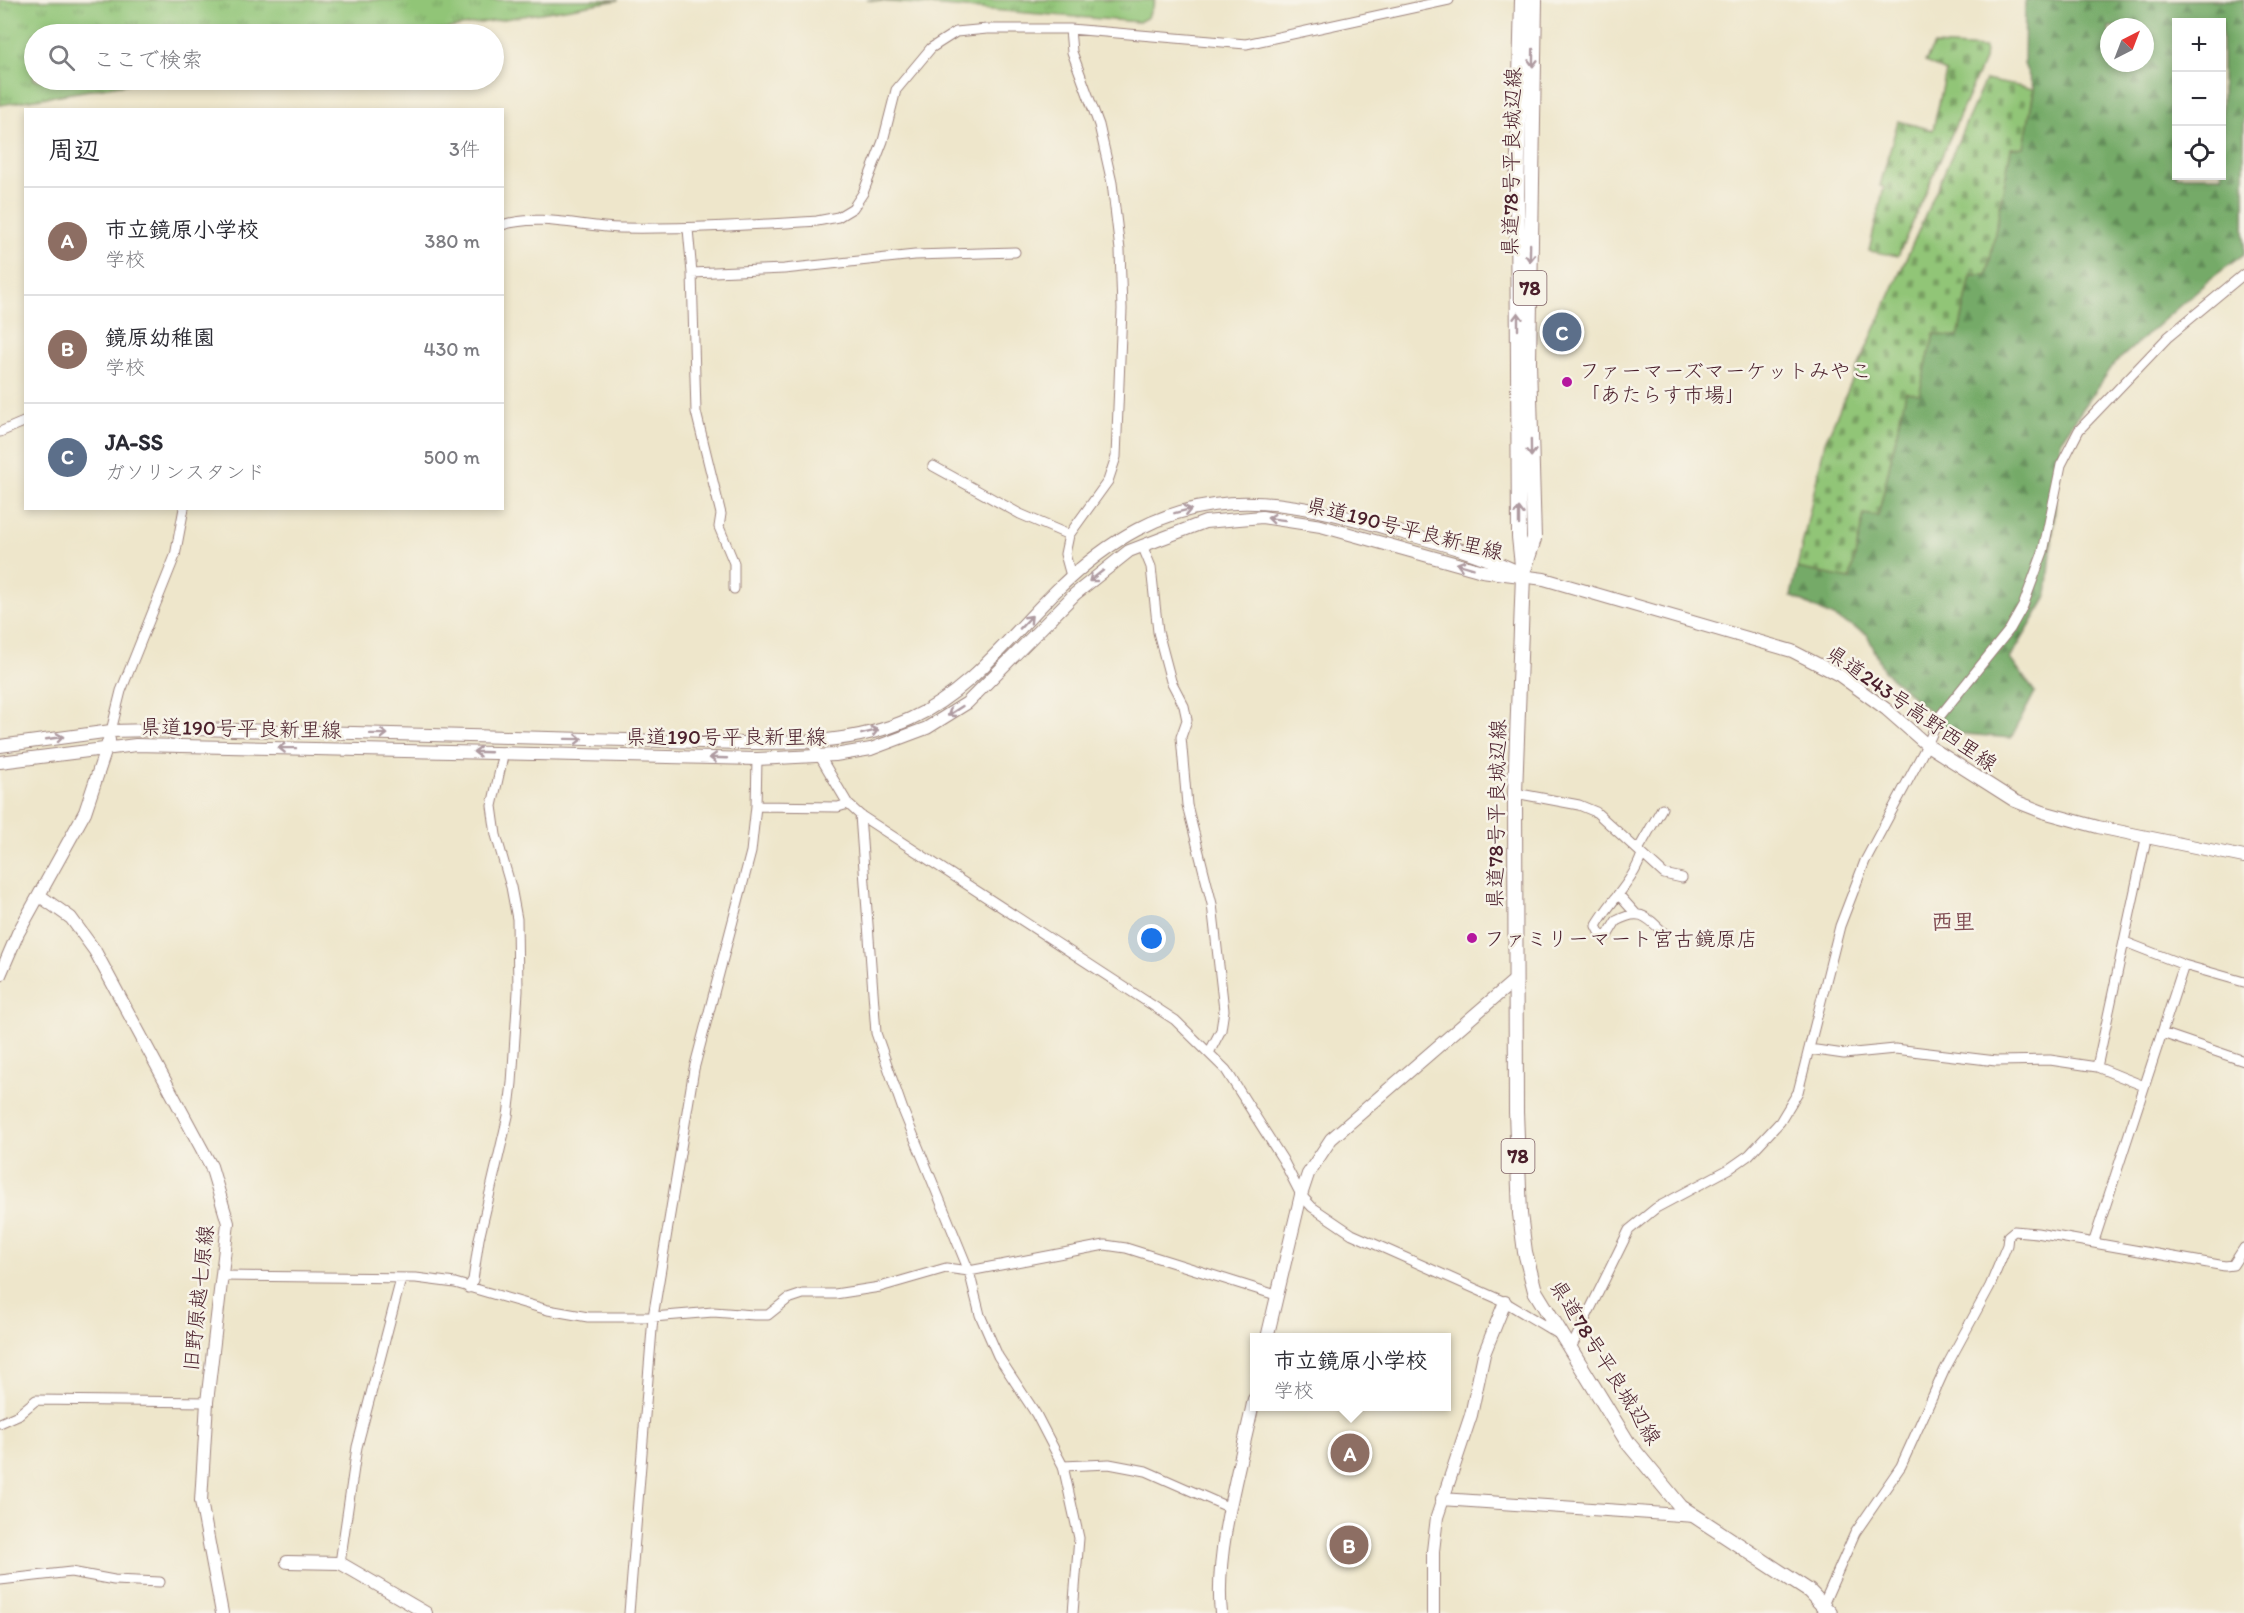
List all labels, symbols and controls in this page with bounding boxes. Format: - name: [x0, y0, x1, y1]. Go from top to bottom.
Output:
- north arrow: [2100, 18, 2154, 72]
- map controls: [2172, 18, 2226, 180]
- button: +: [2172, 18, 2226, 72]
- search box: [24, 24, 504, 90]
- icon: search: [45, 41, 78, 74]
- text: ここで検索: [93, 46, 203, 73]
- one-way arrow: [1527, 48, 1539, 68]
- street label: 県道78号平良城辺線: [1497, 67, 1525, 257]
- button: −: [2172, 72, 2226, 126]
- button: locate: [2172, 126, 2226, 180]
- text: 周辺: [48, 134, 100, 166]
- text: 3件: [449, 137, 480, 161]
- text: 市立鏡原小学校: [105, 216, 259, 243]
- text: A: [61, 229, 74, 253]
- text: 380 m: [425, 229, 480, 253]
- one-way arrow: [1525, 243, 1536, 263]
- text: 学校: [105, 247, 145, 271]
- road number: 78: [1514, 271, 1546, 305]
- pin: C: [1542, 310, 1582, 354]
- one-way arrow: [1512, 312, 1524, 332]
- text: 鏡原幼稚園: [105, 324, 215, 351]
- text: B: [61, 337, 74, 361]
- text: 430 m: [423, 337, 480, 361]
- text: 学校: [105, 355, 145, 379]
- place label: ファーマーズマーケットみやこ 「あたらす市場」: [1579, 358, 1872, 407]
- marker: ファーマーズマーケットみやこ 「あたらす市場」: [1560, 375, 1574, 389]
- text: JA-SS: [105, 429, 163, 456]
- one-way arrow: [1526, 438, 1537, 458]
- text: C: [61, 445, 74, 469]
- text: 500 m: [424, 445, 480, 469]
- text: ガソリンスタンド: [105, 460, 265, 484]
- street label: 県道190号平良新里線: [1304, 491, 1506, 565]
- one-way arrow: [1173, 505, 1192, 517]
- one-way arrow: [1513, 507, 1525, 527]
- one-way arrow: [1267, 513, 1287, 524]
- one-way arrow: [1456, 560, 1475, 572]
- one-way arrow: [1088, 570, 1104, 582]
- one-way arrow: [1019, 615, 1033, 630]
- street label: 県道243号高野西里線: [1822, 640, 2002, 776]
- one-way arrow: [947, 705, 964, 717]
- street label: 県道190号平良新里線: [140, 714, 342, 742]
- street label: 県道78号平良城辺線: [1482, 719, 1510, 909]
- street label: 県道190号平良新里線: [625, 724, 827, 749]
- one-way arrow: [860, 726, 879, 738]
- one-way arrow: [369, 729, 389, 740]
- one-way arrow: [45, 732, 65, 743]
- one-way arrow: [564, 733, 584, 745]
- one-way arrow: [277, 742, 297, 754]
- one-way arrow: [472, 746, 492, 757]
- one-way arrow: [709, 752, 729, 764]
- district label: 西里: [1931, 908, 1975, 935]
- your location: [1137, 924, 1166, 953]
- place label: ファミリーマート宮古鏡原店: [1484, 926, 1757, 951]
- marker: ファミリーマート宮古鏡原店: [1465, 931, 1479, 945]
- road number: 78: [1502, 1139, 1534, 1173]
- street label: 旧野原越七原線: [178, 1224, 218, 1372]
- street label: 県道78号平良城辺線: [1545, 1275, 1667, 1449]
- popup: [1250, 1333, 1451, 1411]
- text: 市立鏡原小学校: [1273, 1347, 1428, 1374]
- text: 学校: [1273, 1378, 1313, 1402]
- pin: A: [1330, 1430, 1370, 1476]
- pin: B: [1330, 1522, 1368, 1568]

